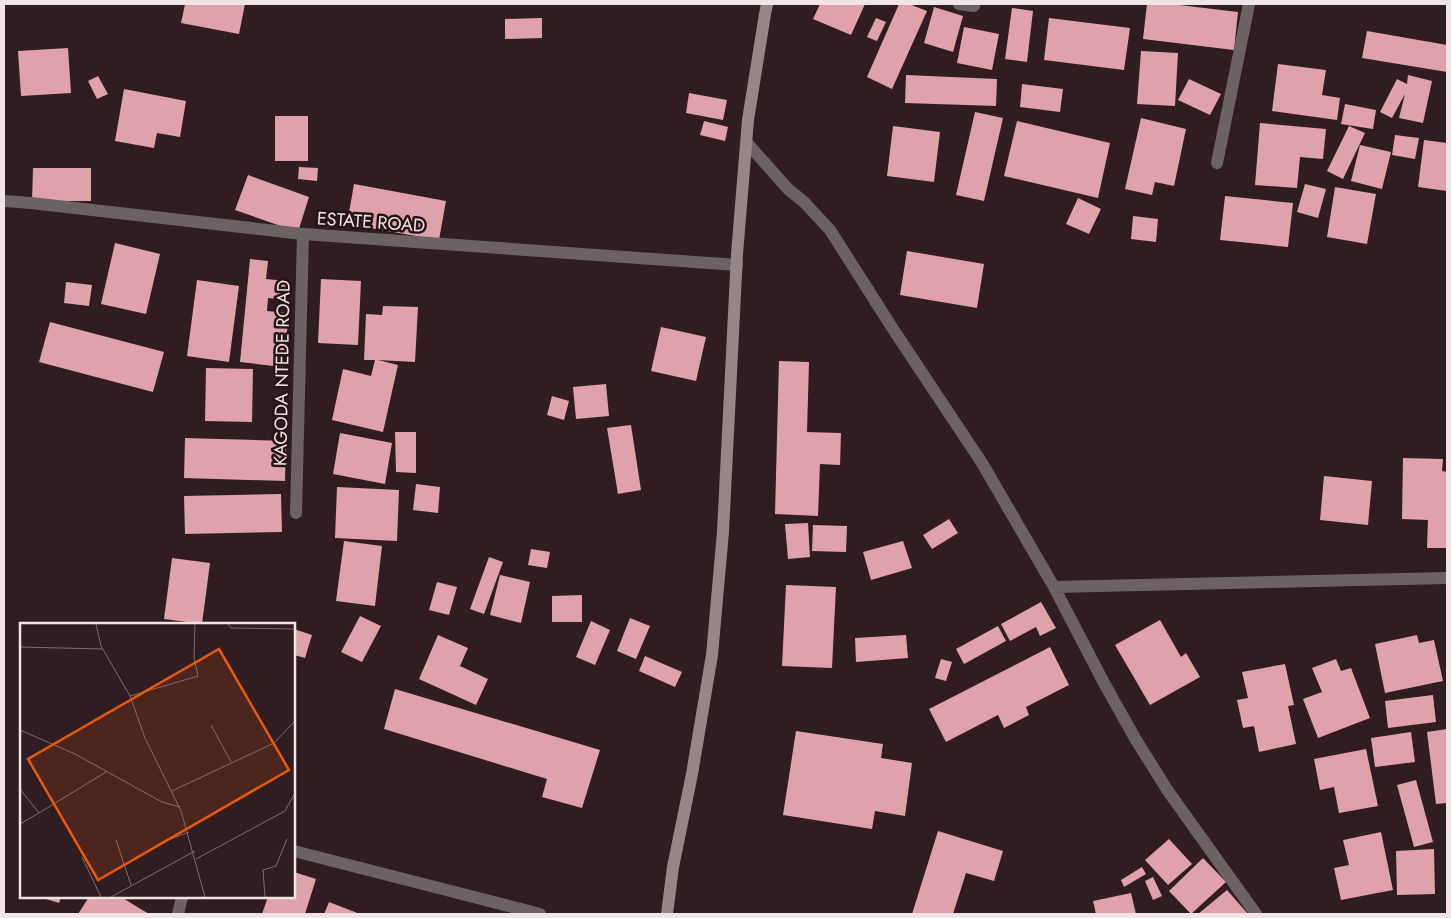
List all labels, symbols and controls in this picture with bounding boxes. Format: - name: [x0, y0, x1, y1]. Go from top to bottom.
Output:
- street label: ESTATE ROAD: [316, 205, 426, 239]
- street label: KAGODA NTEDE ROAD: [267, 280, 297, 466]
- inset map: [20, 623, 295, 898]

